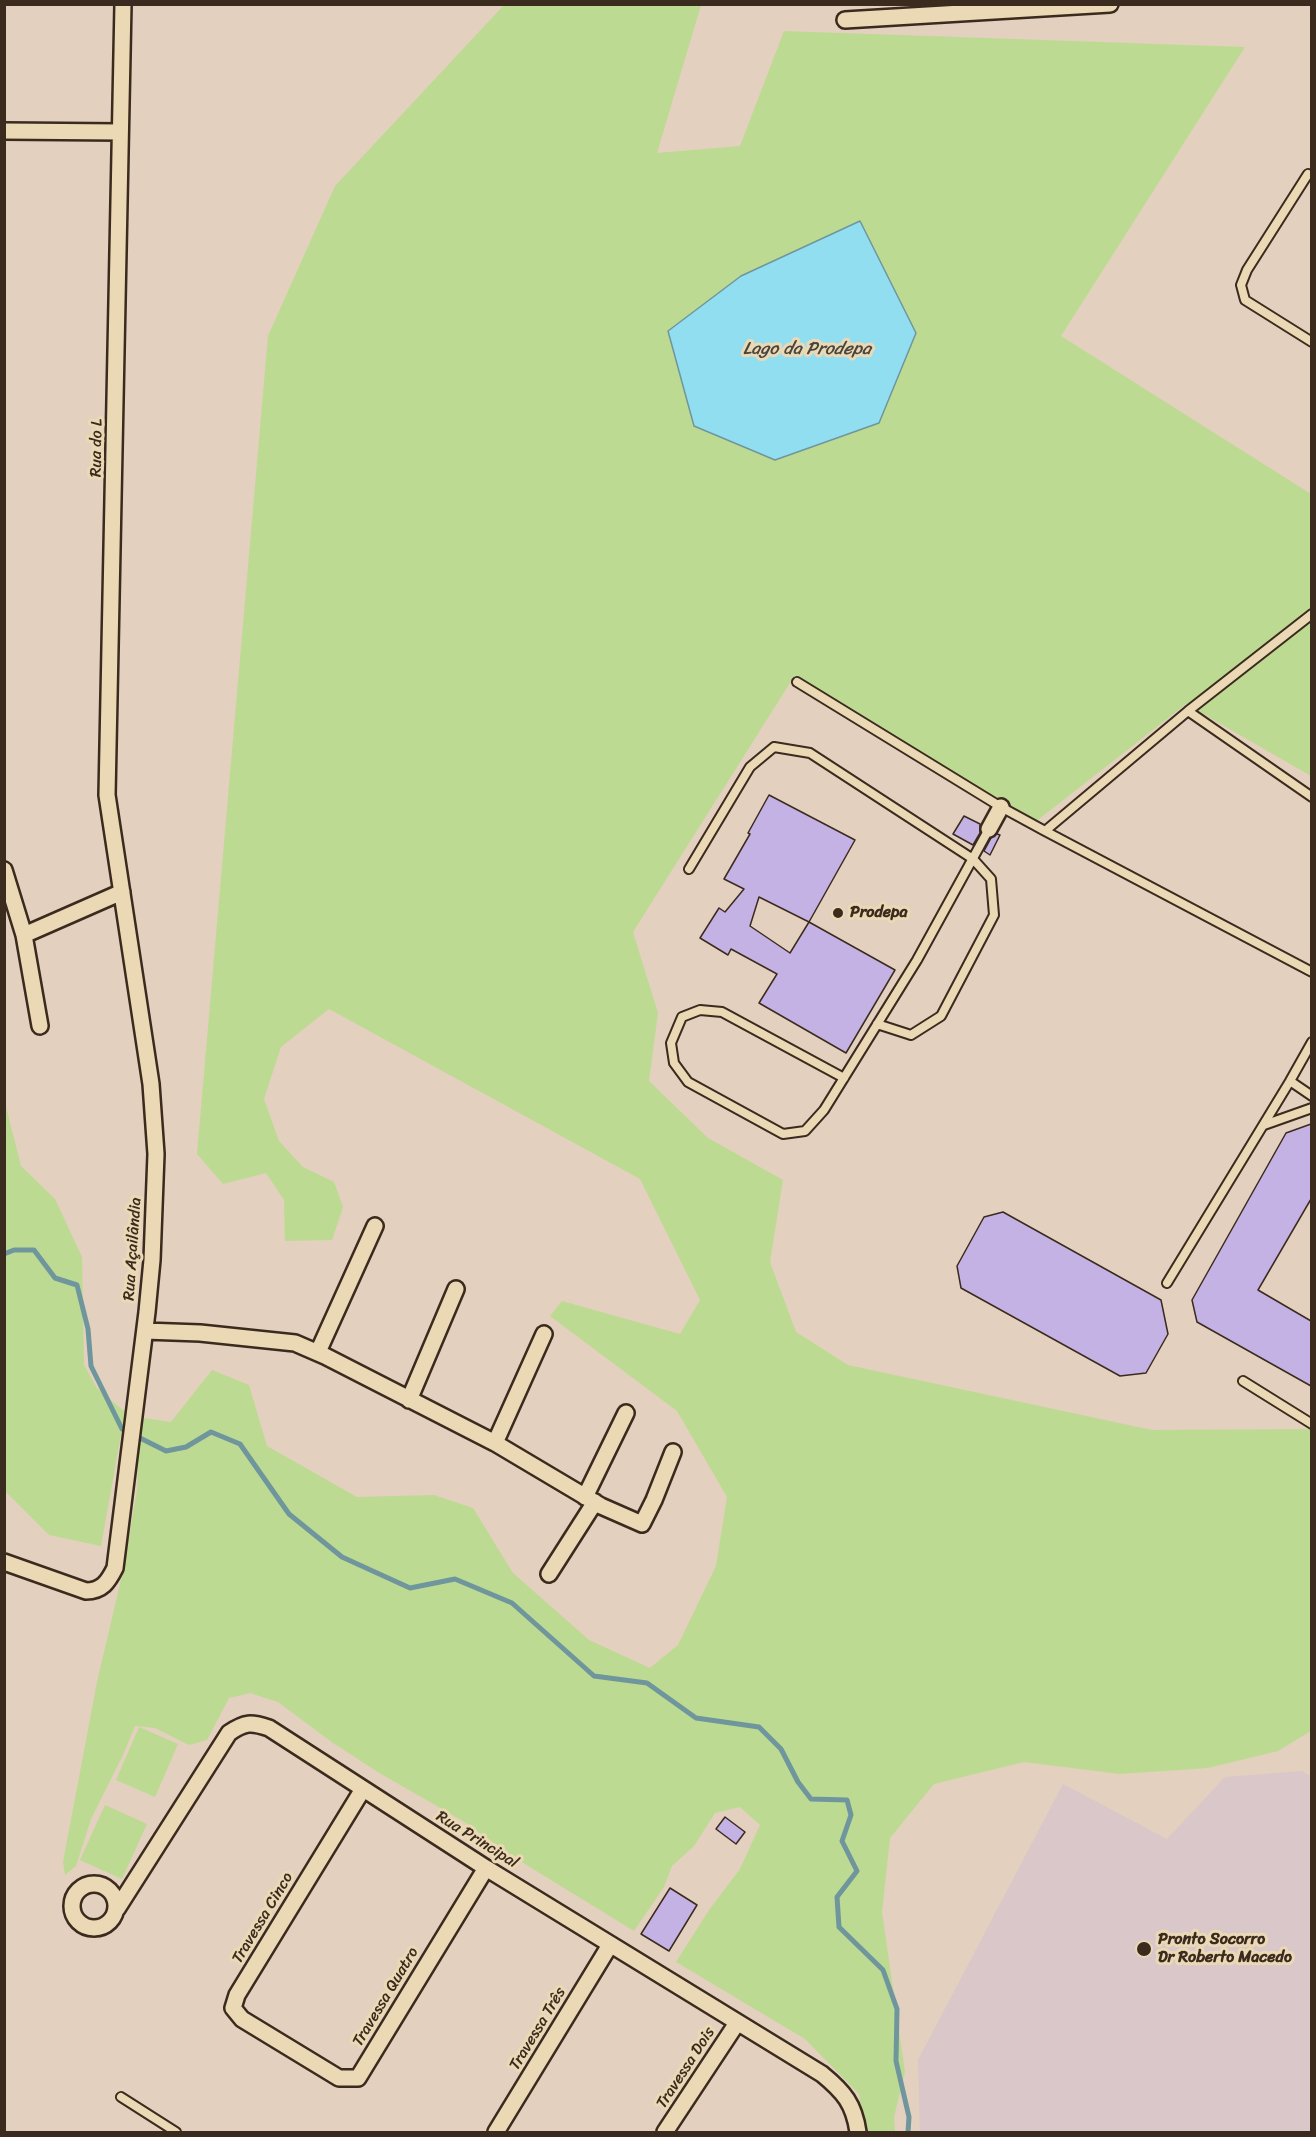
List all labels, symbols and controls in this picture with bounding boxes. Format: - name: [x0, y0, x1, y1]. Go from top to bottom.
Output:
- water label: Lago da Prodepa: [743, 338, 871, 360]
- street label: Rua do L: [87, 419, 107, 477]
- place label: Prodepa: [850, 903, 908, 923]
- marker: Prodepa: [831, 906, 845, 920]
- street label: Rua Açailândia: [120, 1197, 146, 1301]
- street label: Rua Principal: [432, 1807, 522, 1873]
- street label: Travessa Cinco: [228, 1869, 298, 1967]
- place label: Pronto Socorro Dr Roberto Macedo: [1158, 1930, 1292, 1968]
- marker: Pronto Socorro Dr Roberto Macedo: [1135, 1940, 1153, 1958]
- street label: Travessa Quatro: [349, 1944, 423, 2050]
- street label: Travessa Três: [506, 1984, 570, 2074]
- street label: Travessa Dois: [653, 2024, 719, 2112]

